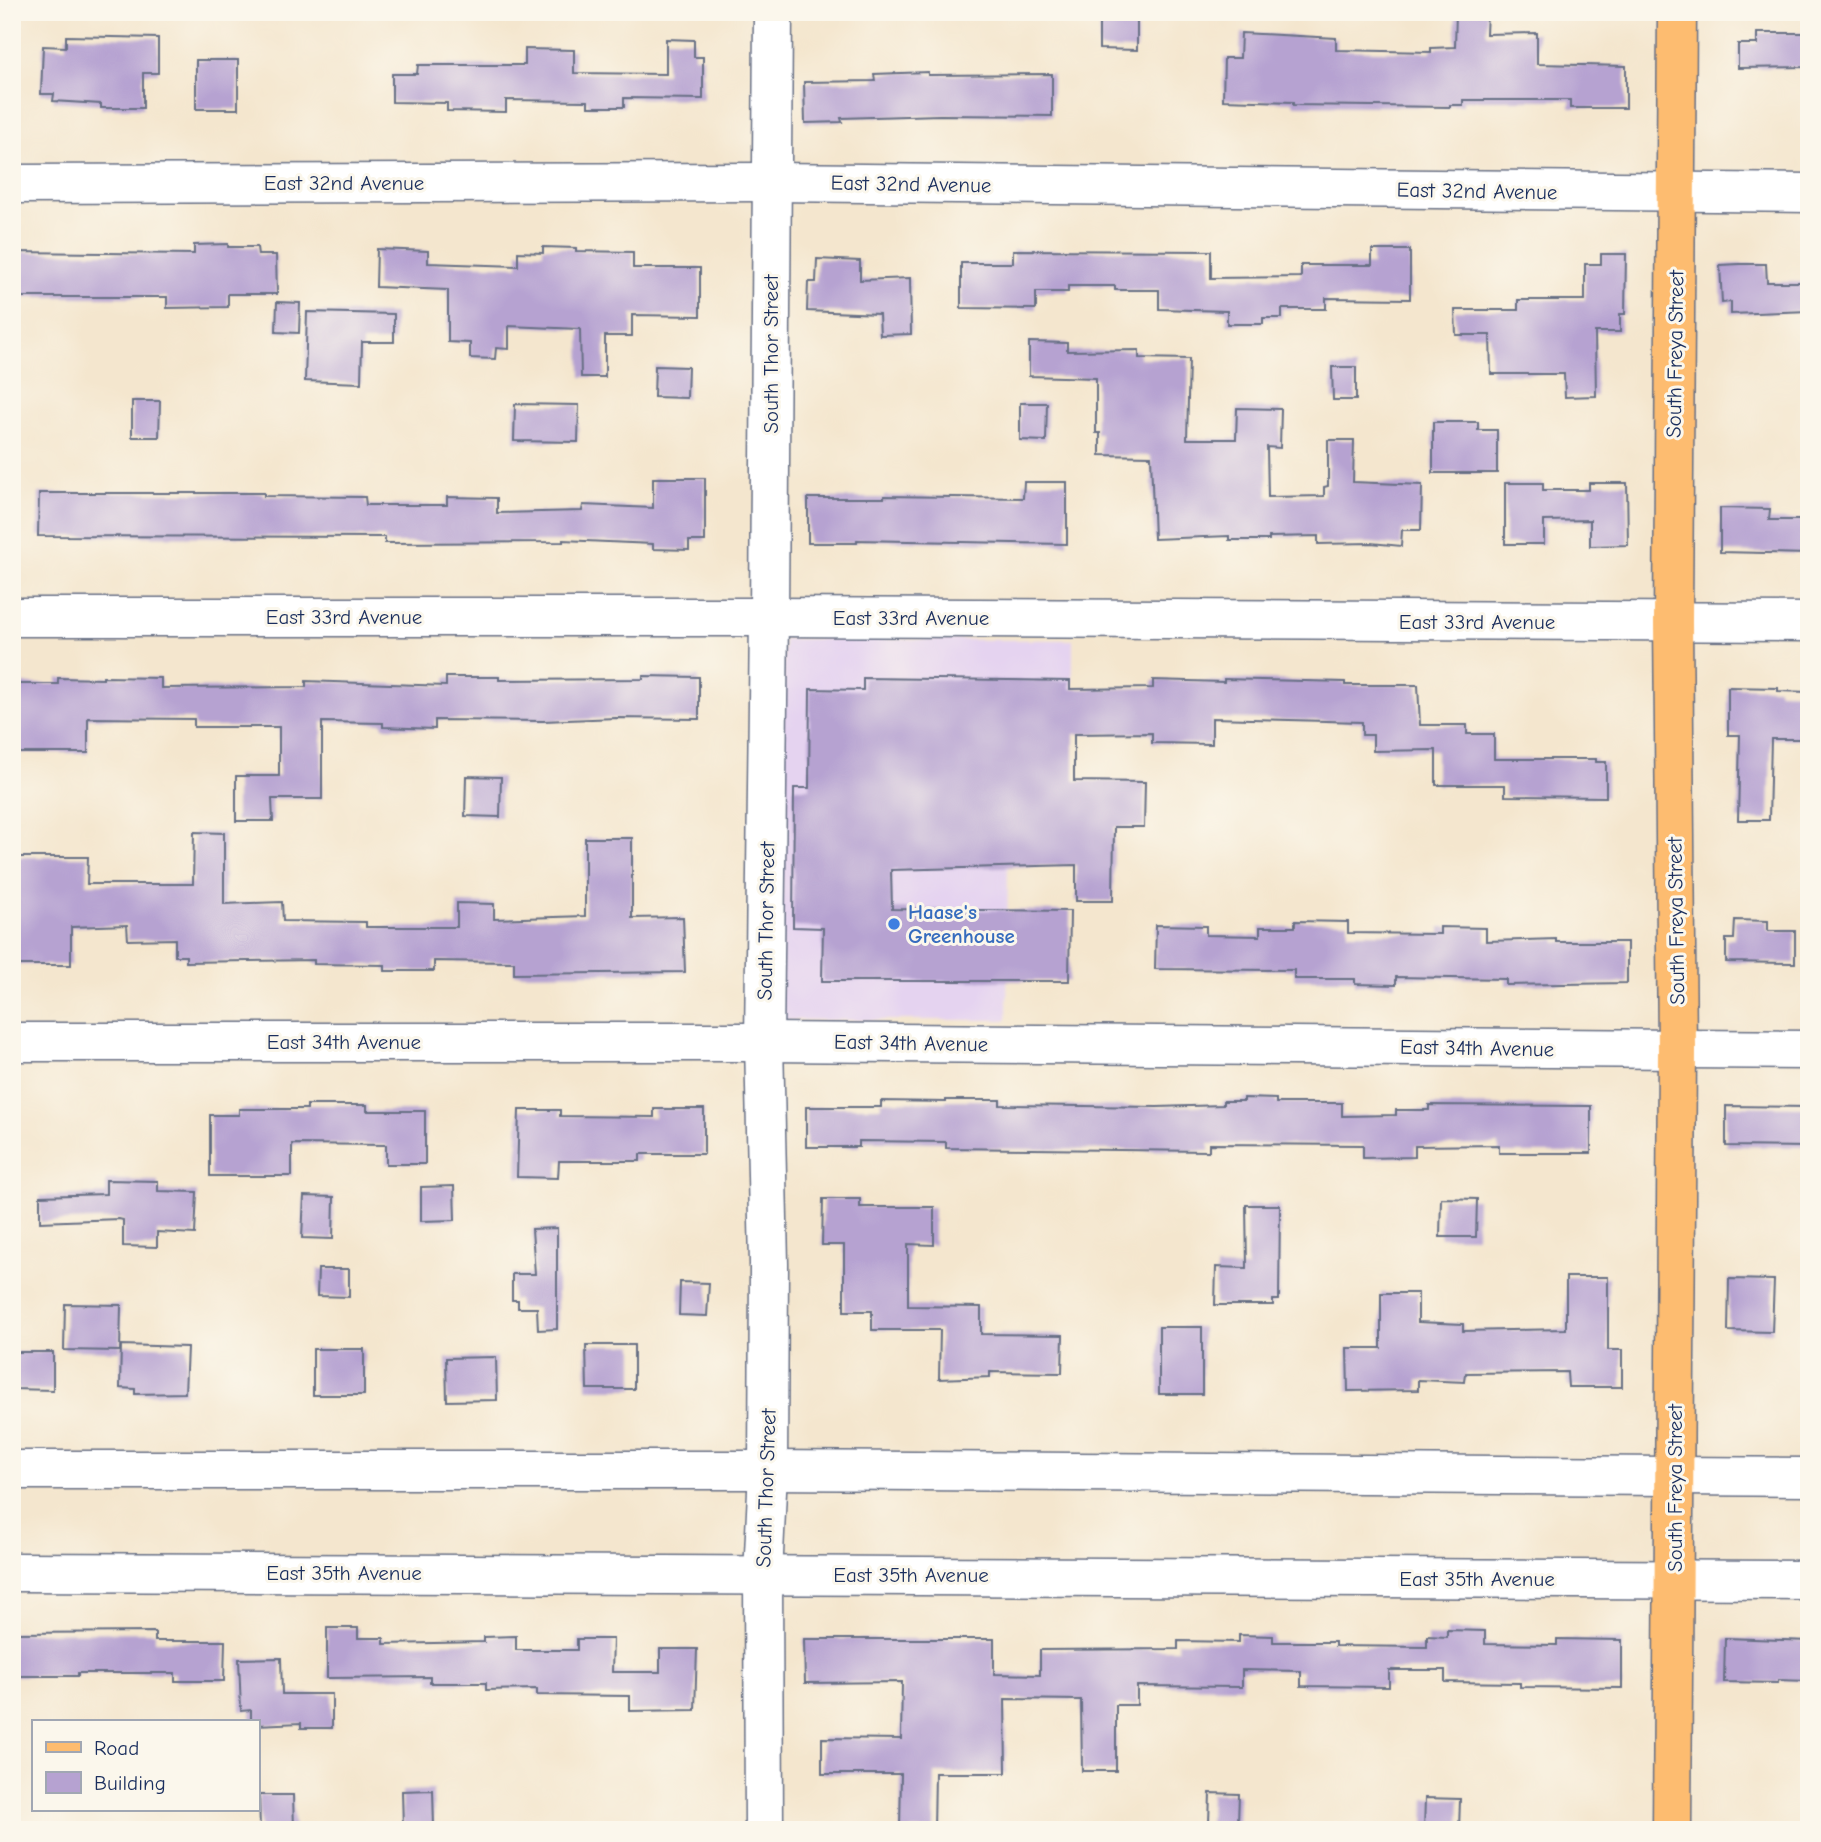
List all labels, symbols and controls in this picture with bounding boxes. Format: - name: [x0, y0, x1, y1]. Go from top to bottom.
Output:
- street label: East 32nd Avenue: [264, 171, 424, 195]
- street label: East 32nd Avenue: [831, 171, 991, 197]
- street label: East 32nd Avenue: [1397, 178, 1557, 204]
- street label: South Freya Street: [1662, 269, 1688, 438]
- street label: South Thor Street: [759, 274, 783, 433]
- street label: East 33rd Avenue: [266, 605, 422, 629]
- street label: East 33rd Avenue: [833, 606, 989, 630]
- street label: East 33rd Avenue: [1399, 610, 1555, 634]
- street label: South Freya Street: [1663, 836, 1689, 1005]
- street label: South Thor Street: [753, 840, 779, 1001]
- place label: Haase's Greenhouse: [908, 900, 1015, 948]
- marker: Haase's Greenhouse: [886, 916, 902, 932]
- street label: East 34th Avenue: [267, 1030, 421, 1054]
- street label: East 34th Avenue: [834, 1030, 988, 1056]
- street label: East 34th Avenue: [1400, 1035, 1554, 1061]
- street label: South Freya Street: [1663, 1403, 1687, 1572]
- street label: South Thor Street: [751, 1407, 781, 1568]
- street label: East 35th Avenue: [266, 1561, 422, 1585]
- street label: East 35th Avenue: [833, 1563, 989, 1587]
- street label: East 35th Avenue: [1399, 1567, 1555, 1591]
- legend: [32, 1720, 259, 1811]
- text: Road: [94, 1736, 139, 1760]
- text: Building: [94, 1771, 166, 1795]

